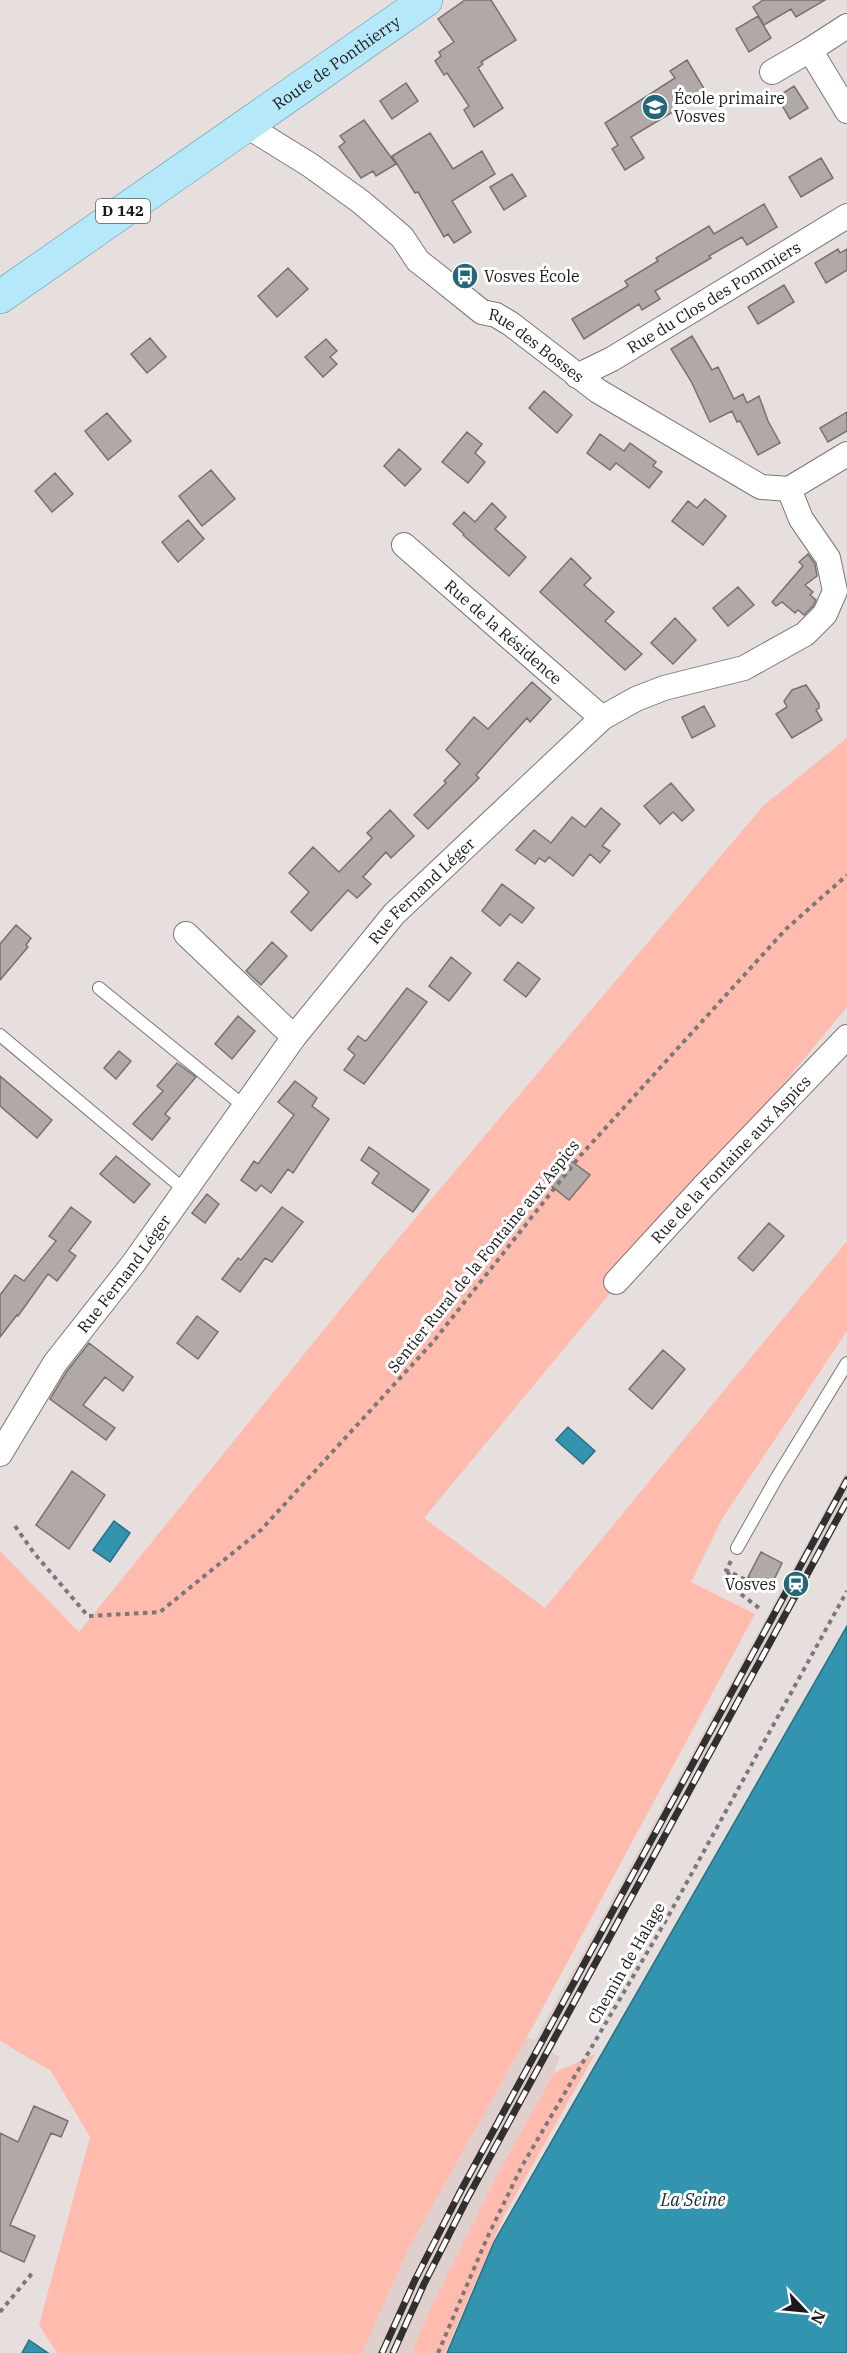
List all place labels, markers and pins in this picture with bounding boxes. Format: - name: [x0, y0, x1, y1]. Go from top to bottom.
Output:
- place label: École primaire Vosves: [674, 87, 785, 126]
- school or university icon: École primaire Vosves: [640, 92, 670, 122]
- bus stop icon: Vosves École: [450, 261, 480, 291]
- place label: Vosves École: [484, 265, 580, 286]
- station icon: Vosves: [781, 1569, 811, 1599]
- place label: Vosves: [725, 1574, 776, 1594]

